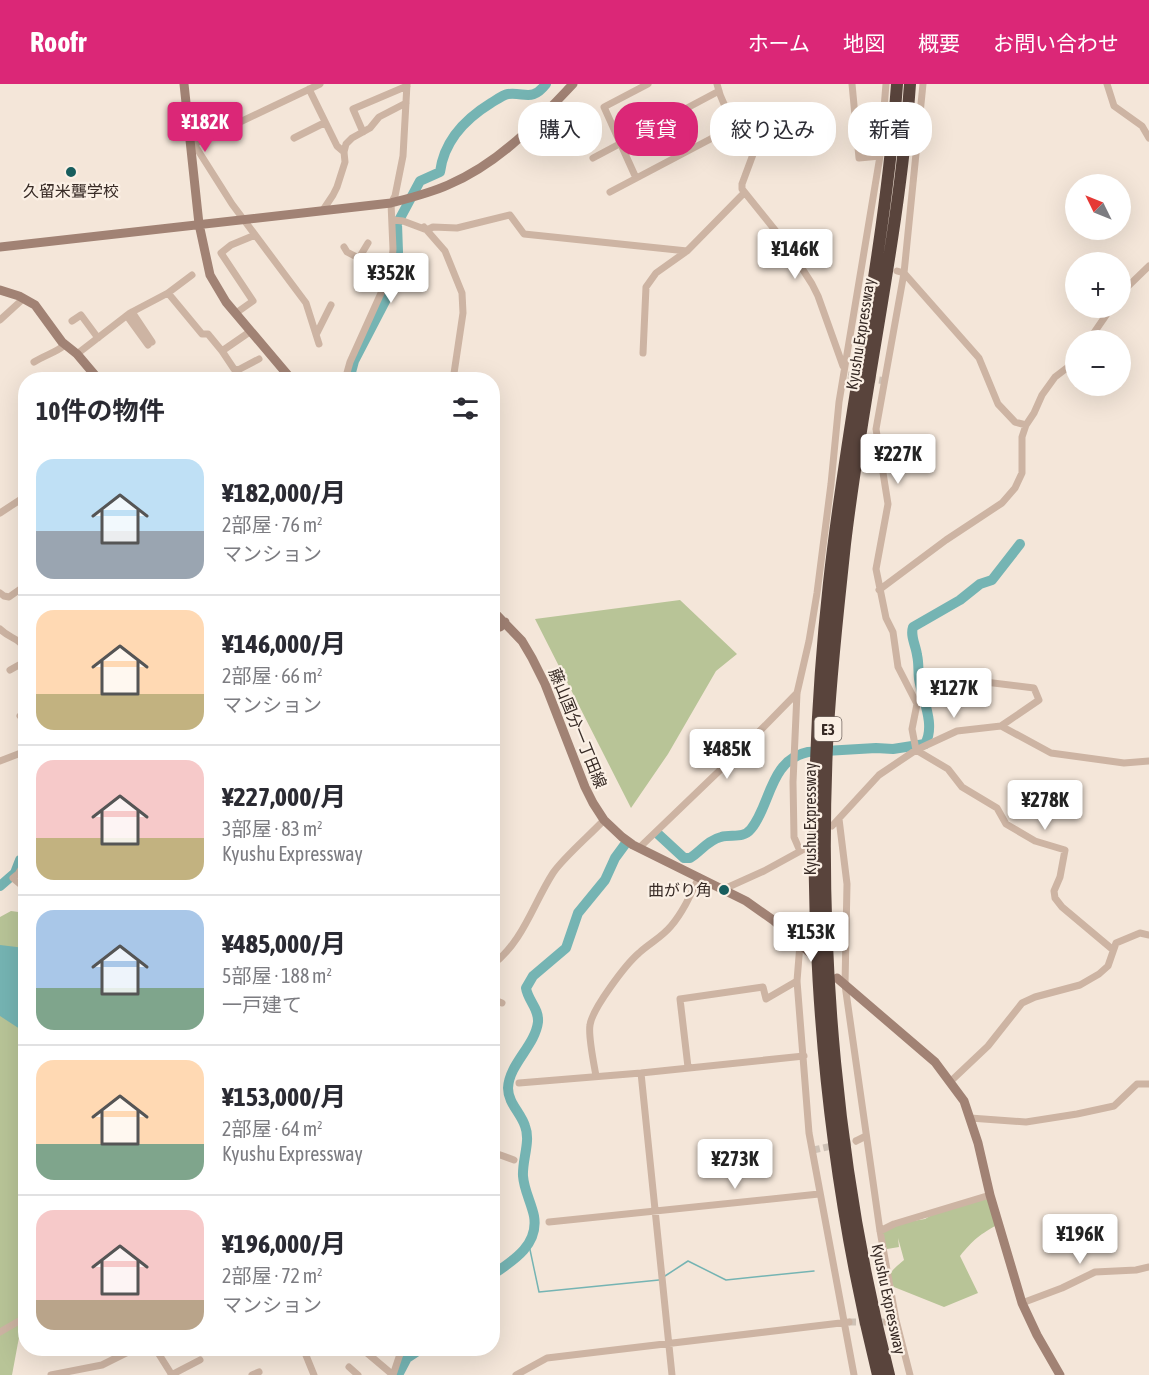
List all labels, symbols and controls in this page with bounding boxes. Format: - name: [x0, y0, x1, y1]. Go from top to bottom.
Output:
- text: Roofr: [30, 26, 86, 58]
- text: ホーム: [748, 31, 810, 55]
- text: 地図: [843, 31, 885, 55]
- text: 概要: [918, 31, 960, 55]
- text: お問い合わせ: [993, 31, 1119, 55]
- pin: ¥182K: [163, 102, 247, 153]
- chip: 購入: [518, 102, 602, 156]
- chip: 賃貸: [614, 102, 698, 156]
- chip: 絞り込み: [710, 102, 836, 156]
- chip: 新着: [848, 102, 932, 156]
- text: ¥182K: [182, 110, 228, 133]
- marker: 久留米聾学校: [64, 165, 78, 179]
- north arrow: [1065, 174, 1131, 240]
- map controls: [1065, 174, 1131, 396]
- place label: 久留米聾学校: [23, 182, 119, 200]
- pin: ¥146K: [753, 229, 837, 280]
- text: ¥146K: [772, 237, 818, 260]
- button: +: [1065, 252, 1131, 318]
- pin: ¥352K: [349, 253, 433, 304]
- text: ¥352K: [368, 261, 414, 284]
- street label: Kyushu Expressway: [842, 277, 879, 391]
- button: −: [1065, 330, 1131, 396]
- icon: filters: [449, 392, 482, 425]
- text: 10件の物件: [36, 396, 164, 426]
- pin: ¥227K: [856, 434, 940, 485]
- text: ¥227K: [875, 442, 921, 465]
- text: ¥182,000/月: [222, 478, 346, 508]
- icon: home: [84, 483, 156, 555]
- text: 2部屋 · 76 m²: [222, 513, 323, 536]
- text: マンション: [222, 542, 322, 565]
- text: ¥146,000/月: [222, 629, 346, 659]
- icon: home: [84, 634, 156, 706]
- text: 2部屋 · 66 m²: [222, 664, 323, 687]
- street label: 藤山国分一丁田線: [546, 665, 610, 791]
- pin: ¥127K: [912, 668, 996, 719]
- text: ¥127K: [931, 676, 977, 699]
- text: マンション: [222, 693, 322, 716]
- road number: E3: [814, 717, 842, 741]
- pin: ¥485K: [685, 729, 769, 780]
- text: ¥485K: [704, 737, 750, 760]
- street label: Kyushu Expressway: [801, 762, 820, 875]
- pin: ¥278K: [1003, 780, 1087, 831]
- text: ¥227,000/月: [222, 782, 346, 812]
- icon: home: [84, 784, 156, 856]
- text: ¥278K: [1022, 788, 1068, 811]
- text: 3部屋 · 83 m²: [222, 817, 323, 840]
- text: Kyushu Expressway: [222, 842, 363, 865]
- place label: 曲がり角: [648, 881, 712, 899]
- marker: 曲がり角: [717, 883, 731, 897]
- pin: ¥153K: [769, 912, 853, 963]
- text: ¥153K: [788, 920, 834, 943]
- text: ¥485,000/月: [222, 929, 346, 959]
- icon: home: [84, 934, 156, 1006]
- text: 5部屋 · 188 m²: [222, 964, 332, 987]
- text: 一戸建て: [222, 993, 302, 1016]
- text: ¥153,000/月: [222, 1082, 346, 1112]
- icon: home: [84, 1084, 156, 1156]
- text: 2部屋 · 64 m²: [222, 1117, 323, 1140]
- pin: ¥273K: [693, 1139, 777, 1190]
- text: Kyushu Expressway: [222, 1142, 363, 1165]
- text: ¥273K: [712, 1147, 758, 1170]
- pin: ¥196K: [1038, 1214, 1122, 1265]
- text: ¥196K: [1057, 1222, 1103, 1245]
- text: ¥196,000/月: [222, 1229, 346, 1259]
- icon: home: [84, 1234, 156, 1306]
- street label: Kyushu Expressway: [868, 1242, 910, 1357]
- text: 2部屋 · 72 m²: [222, 1264, 323, 1287]
- text: マンション: [222, 1293, 322, 1316]

